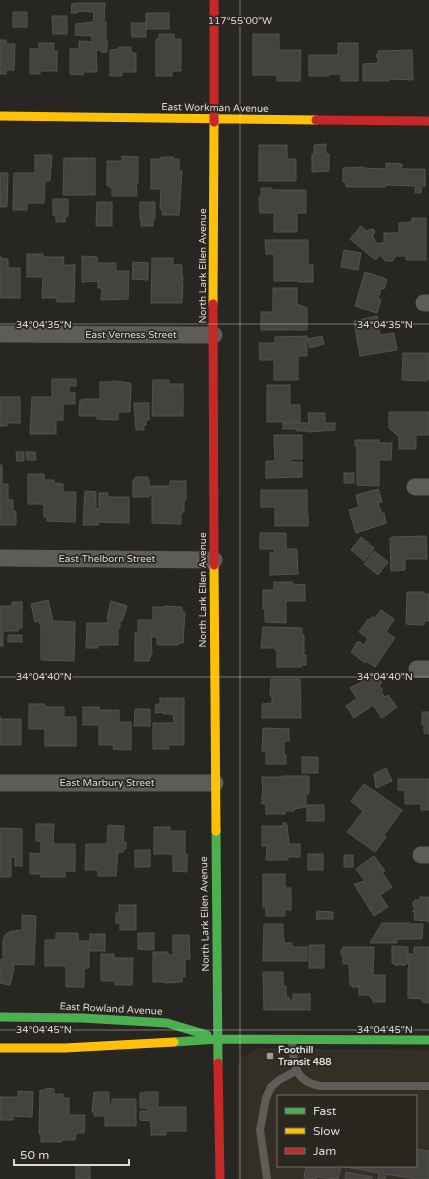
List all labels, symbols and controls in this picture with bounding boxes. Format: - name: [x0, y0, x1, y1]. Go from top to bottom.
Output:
- text: 117°55'00"W: [208, 15, 272, 27]
- street label: East Workman Avenue: [161, 101, 269, 115]
- street label: North Lark Ellen Avenue: [197, 208, 209, 324]
- text: 34°04'35"N: [16, 319, 72, 331]
- text: 34°04'35"N: [357, 319, 413, 331]
- street label: East Verness Street: [85, 329, 177, 341]
- street label: North Lark Ellen Avenue: [197, 532, 209, 648]
- street label: East Thelborn Street: [59, 553, 156, 565]
- text: 34°04'40"N: [16, 671, 72, 683]
- text: 34°04'40"N: [357, 671, 413, 683]
- street label: East Marbury Street: [60, 777, 155, 789]
- street label: North Lark Ellen Avenue: [198, 856, 212, 972]
- street label: East Rowland Avenue: [59, 1000, 163, 1018]
- text: 34°04'45"N: [16, 1024, 72, 1036]
- text: 34°04'45"N: [357, 1024, 413, 1036]
- place label: Foothill Transit 488: [277, 1044, 332, 1068]
- marker: Foothill Transit 488: [265, 1051, 275, 1061]
- legend: [277, 1095, 417, 1167]
- text: Fast: [313, 1104, 337, 1118]
- text: Slow: [313, 1124, 340, 1138]
- scale bar: [14, 1141, 129, 1167]
- text: Jam: [313, 1144, 336, 1158]
- text: 50 m: [20, 1148, 49, 1162]

